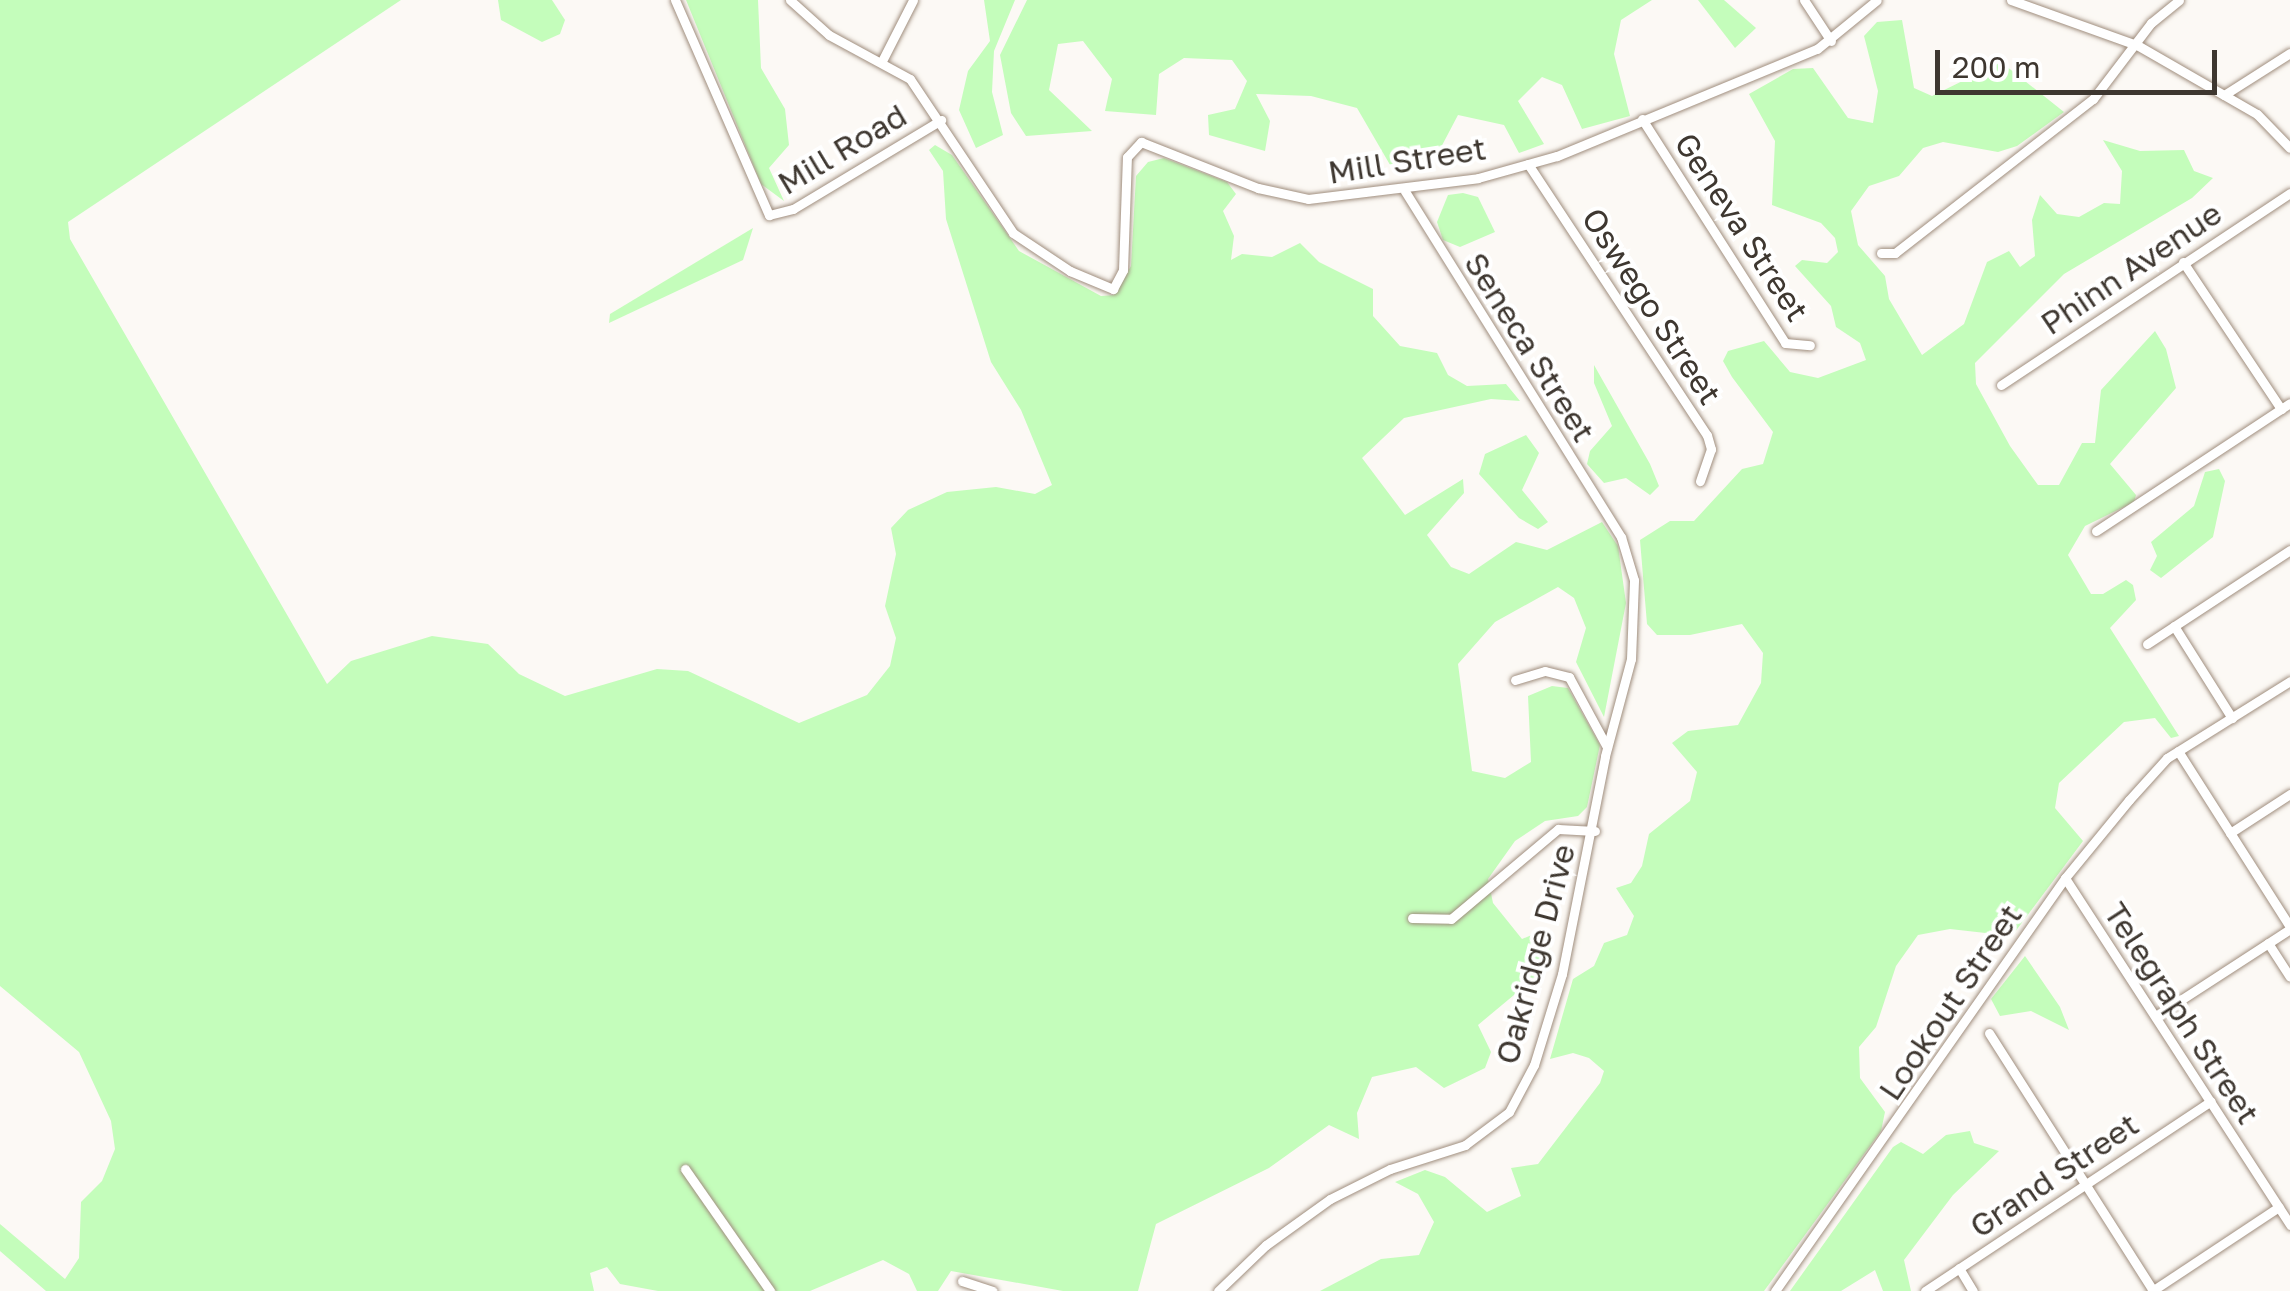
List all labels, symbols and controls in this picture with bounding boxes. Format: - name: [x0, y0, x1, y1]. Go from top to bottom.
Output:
- scale bar: [1940, 30, 2222, 92]
- text: 200 m: [1952, 49, 2041, 85]
- street label: Mill Road: [771, 96, 913, 202]
- street label: Geneva Street: [1667, 126, 1817, 328]
- street label: Mill Street: [1325, 129, 1489, 191]
- street label: Phinn Avenue: [2033, 193, 2229, 343]
- street label: Oswego Street: [1574, 201, 1730, 411]
- street label: Seneca Street: [1457, 245, 1603, 449]
- street label: Oakridge Drive: [1487, 840, 1583, 1068]
- street label: Telegraph Street: [2096, 895, 2268, 1131]
- street label: Lookout Street: [1870, 897, 2030, 1107]
- street label: Grand Street: [1962, 1105, 2146, 1245]

